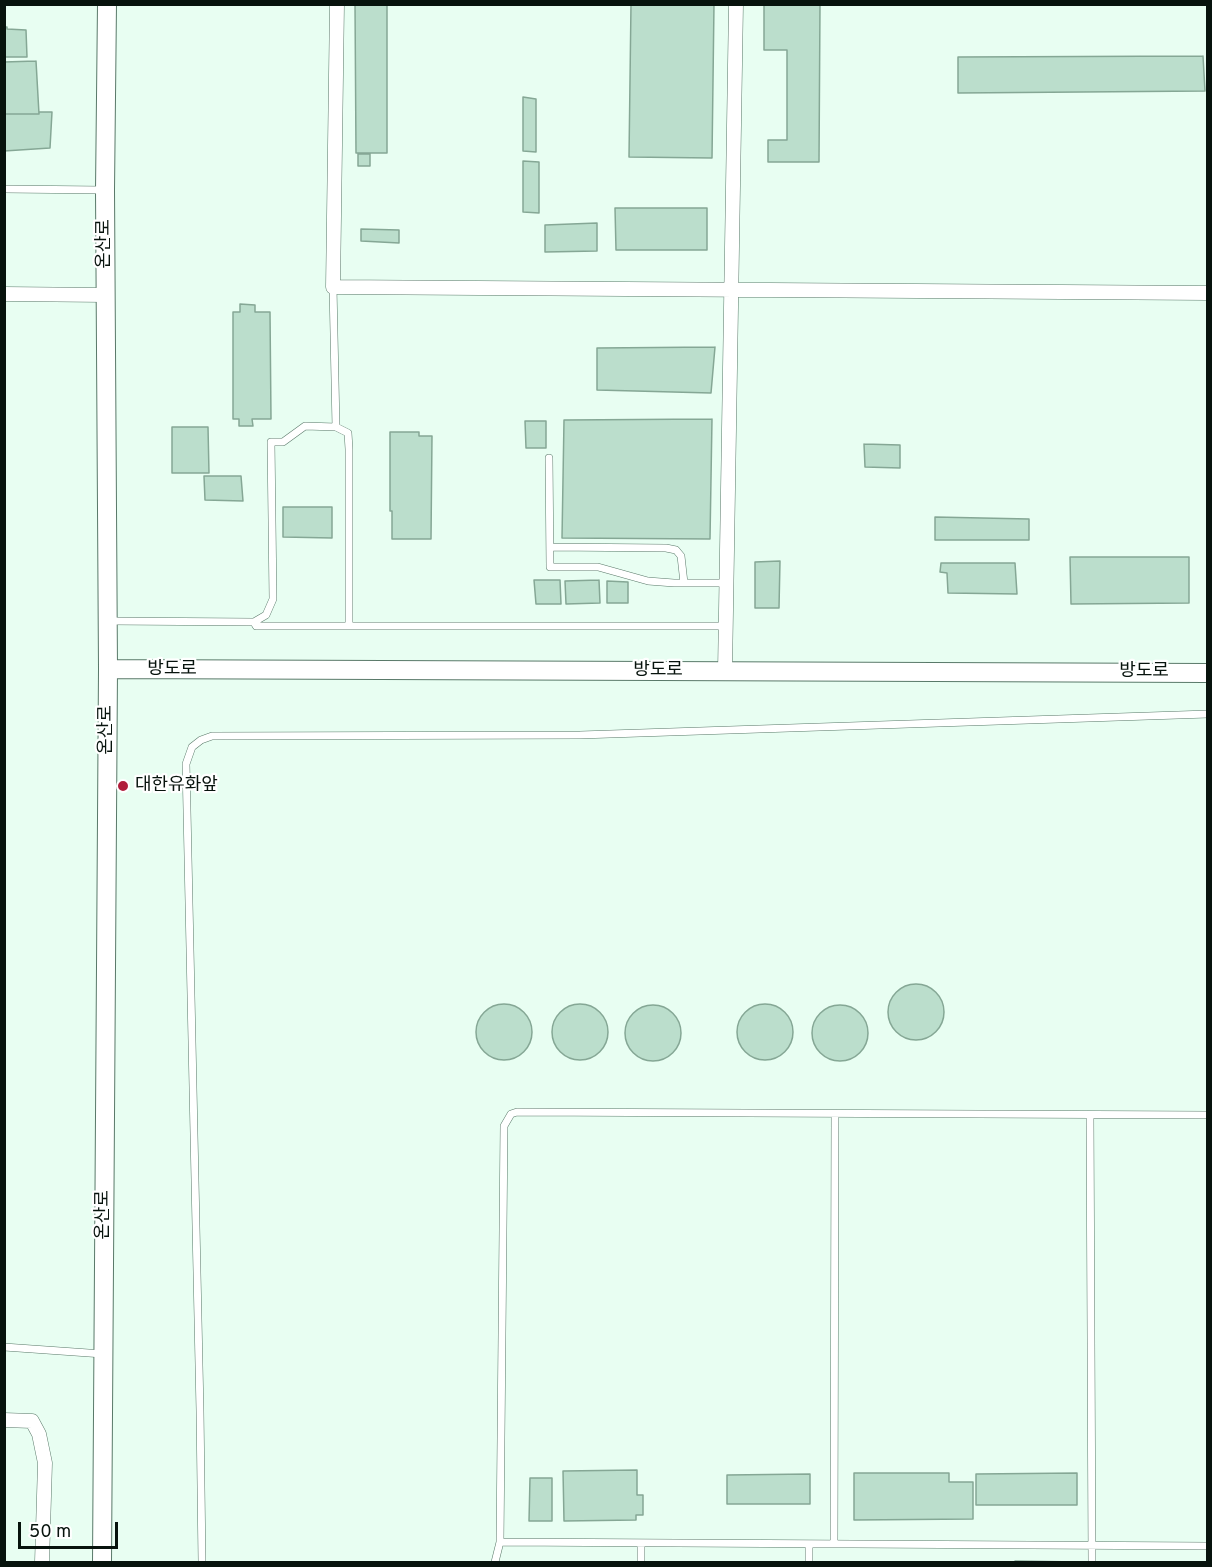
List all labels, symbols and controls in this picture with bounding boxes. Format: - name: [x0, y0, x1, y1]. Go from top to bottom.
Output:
- street label: 온산로: [94, 219, 116, 269]
- street label: 방도로: [147, 659, 197, 681]
- street label: 방도로: [633, 660, 683, 682]
- street label: 방도로: [1119, 661, 1169, 683]
- street label: 온산로: [96, 705, 118, 755]
- place label: 대한유화앞: [135, 775, 218, 797]
- marker: 대한유화앞: [116, 779, 130, 793]
- street label: 온산로: [93, 1190, 115, 1240]
- scale bar: [21, 1510, 122, 1548]
- text: 50 m: [29, 1521, 71, 1544]

